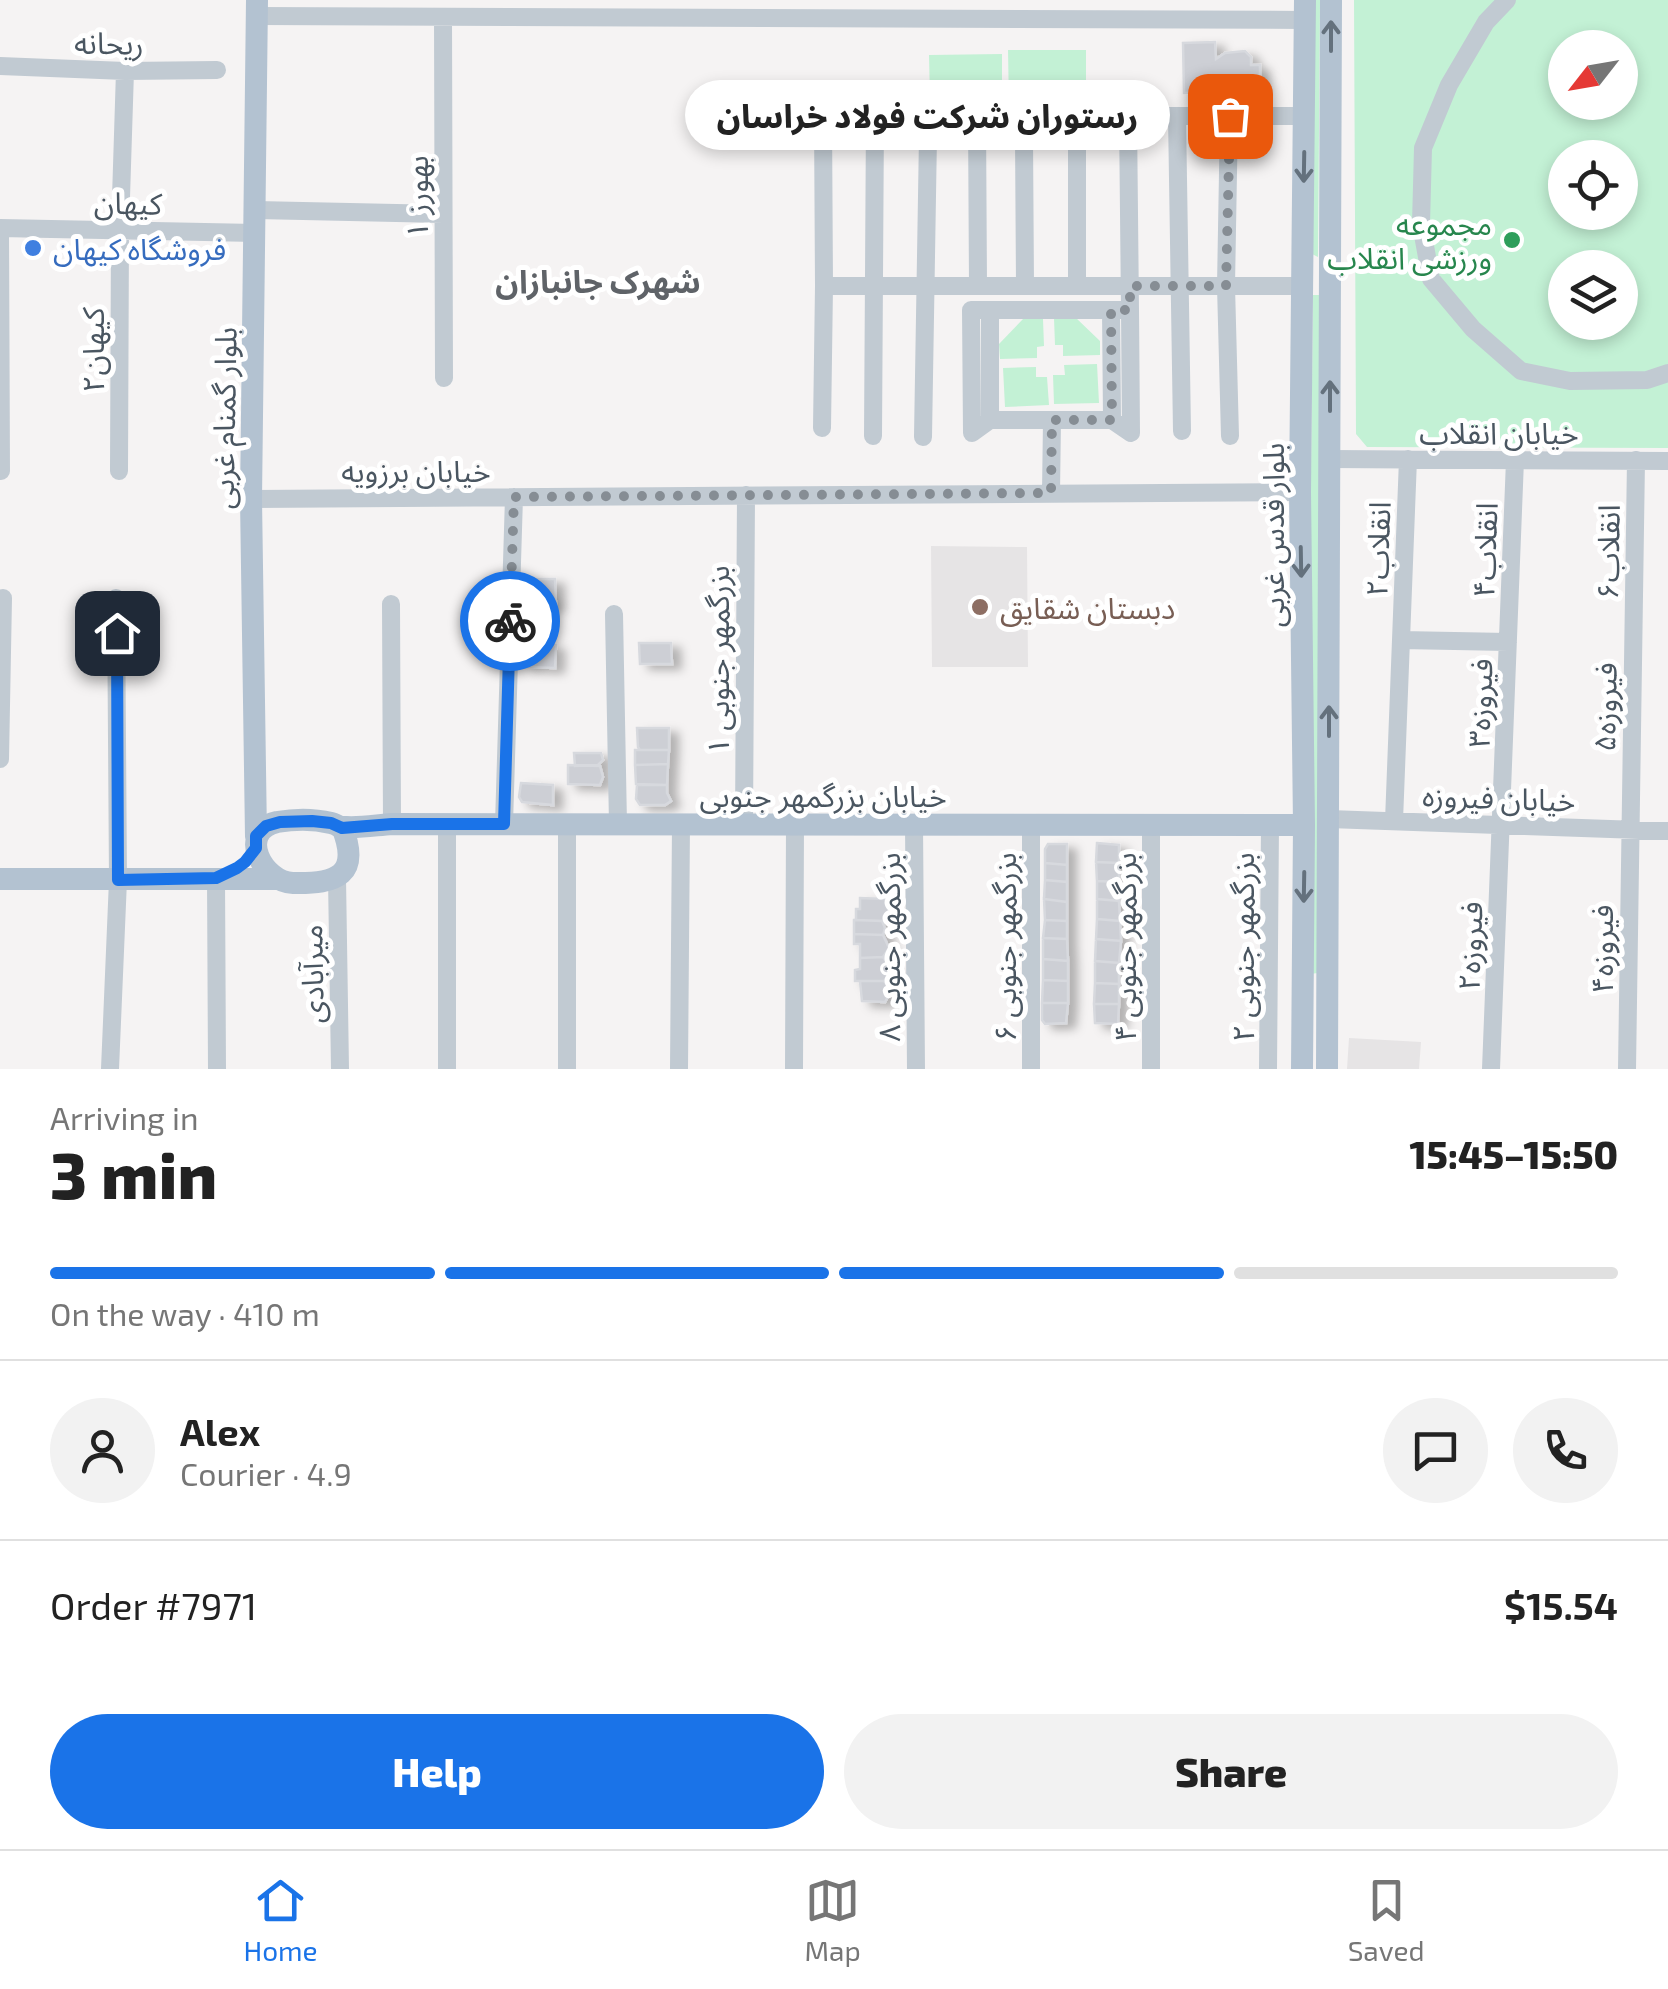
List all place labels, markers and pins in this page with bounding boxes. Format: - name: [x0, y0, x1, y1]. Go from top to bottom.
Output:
- pin: [1188, 74, 1273, 159]
- callout: رستوران شرکت فولاد خراسان: [685, 81, 1170, 151]
- place label: مجموعه ورزشی انقلاب: [1327, 205, 1492, 276]
- marker: مجموعه ورزشی انقلاب: [1501, 229, 1523, 251]
- place label: فروشگاه کیهان: [53, 230, 226, 267]
- marker: فروشگاه کیهان: [22, 237, 44, 259]
- place label: دبستان شقایق: [1000, 589, 1175, 627]
- pin: [75, 591, 160, 676]
- marker: دبستان شقایق: [969, 596, 991, 618]

